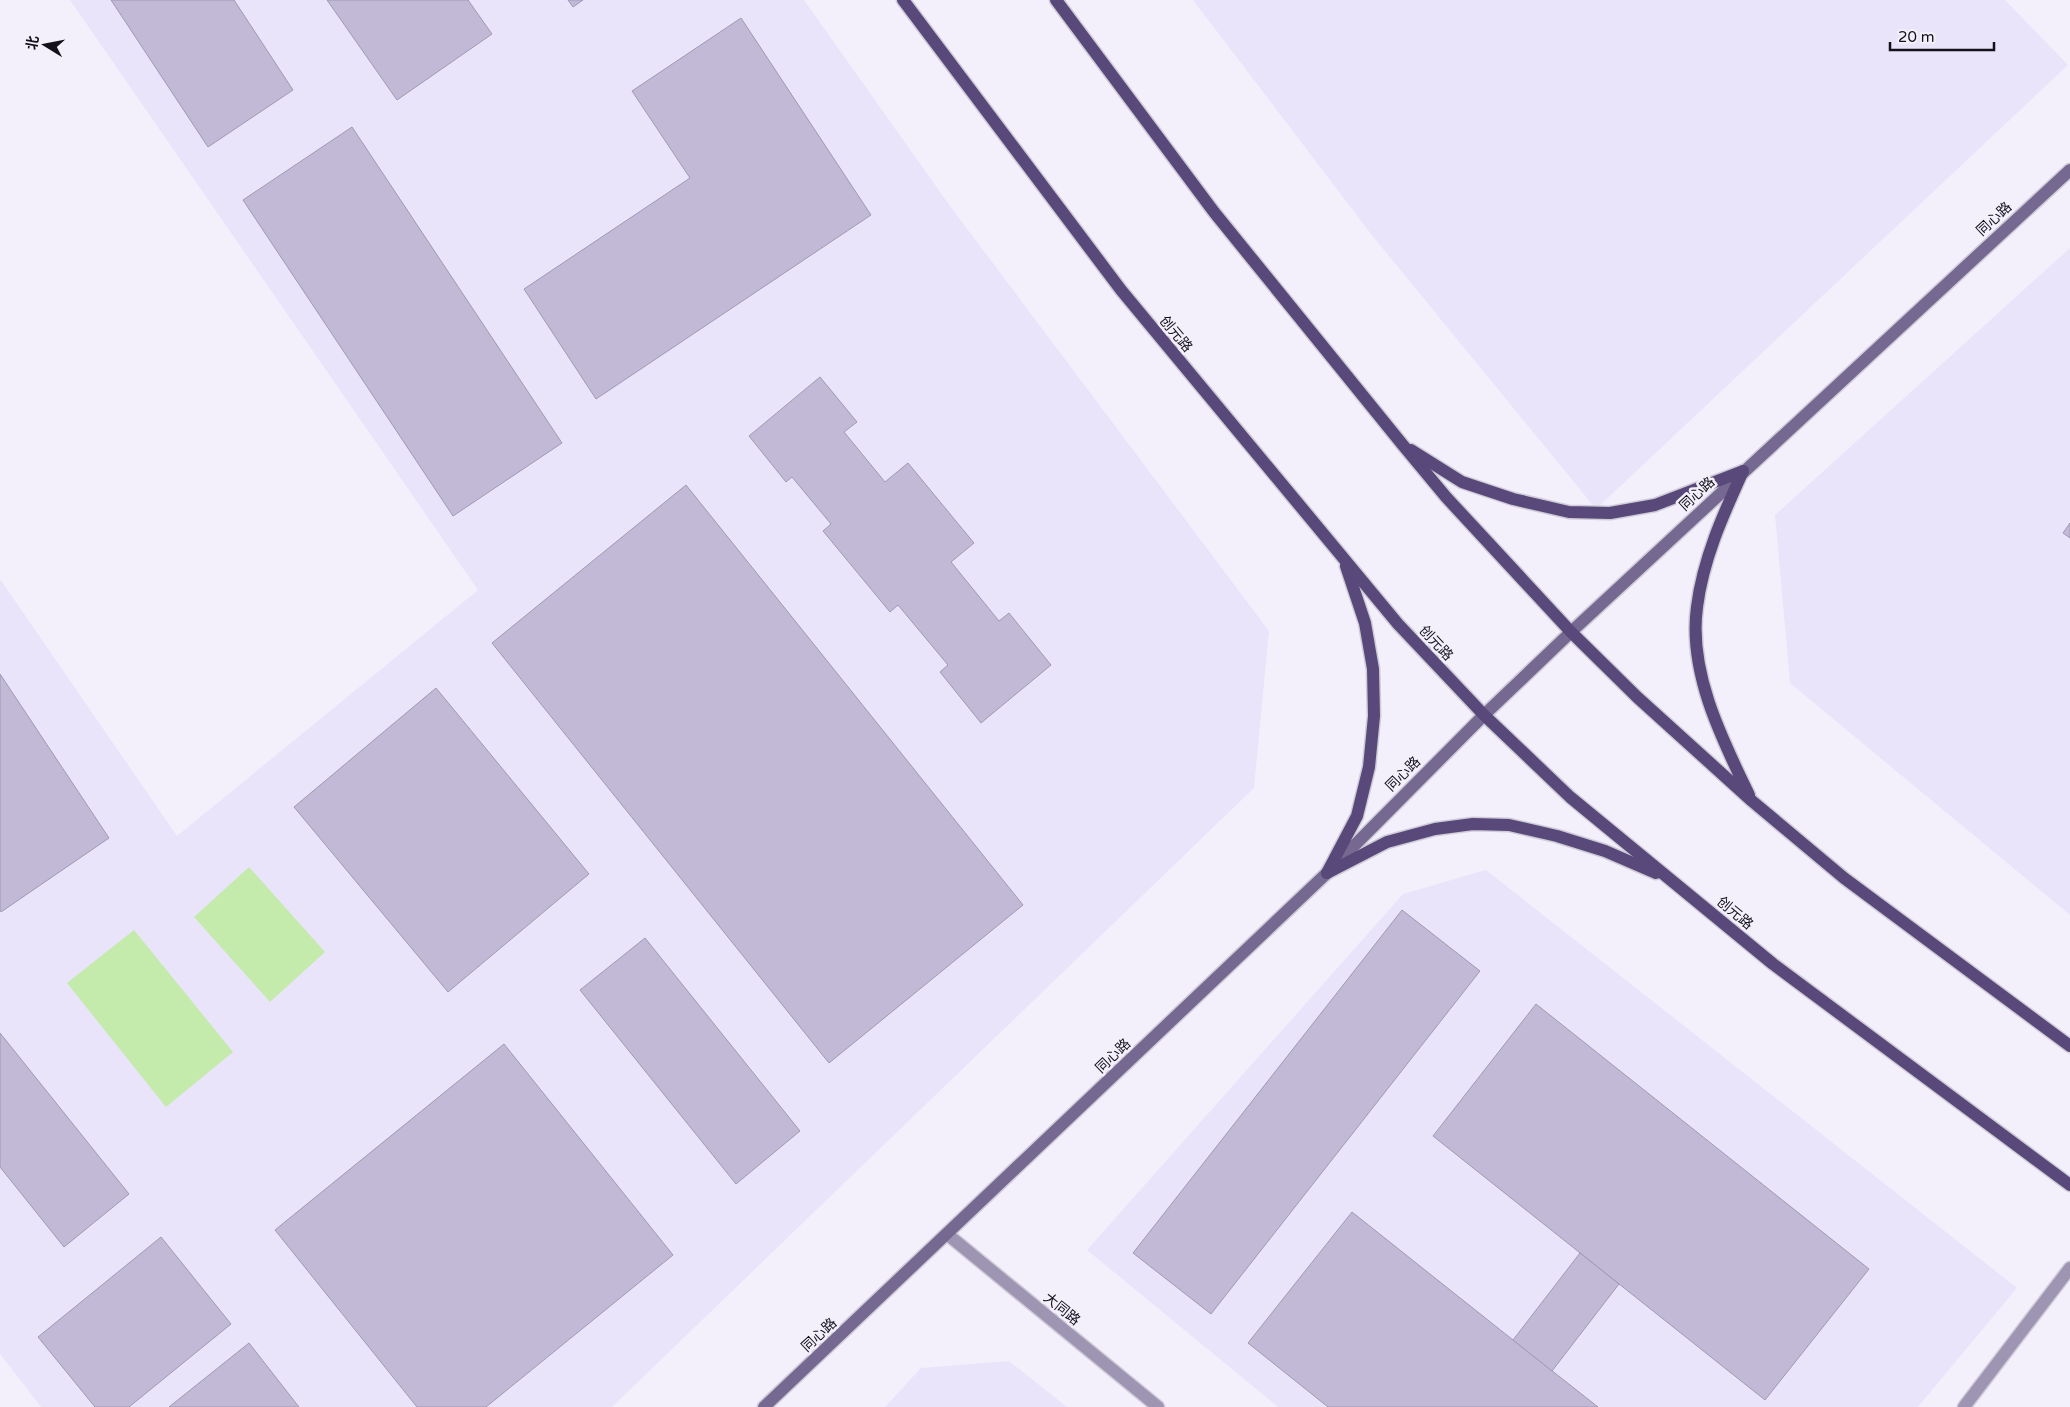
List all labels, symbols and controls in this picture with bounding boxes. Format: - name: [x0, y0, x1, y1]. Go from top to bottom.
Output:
- north arrow: [20, 20, 70, 70]
- scale bar: [1890, 20, 1994, 52]
- text: 20 m: [1898, 28, 1935, 46]
- text: 北: [23, 34, 42, 51]
- street label: 同心路: [1973, 198, 2015, 240]
- street label: 创元路: [1156, 312, 1196, 356]
- street label: 同心路: [1676, 473, 1718, 515]
- street label: 创元路: [1415, 622, 1457, 664]
- street label: 同心路: [1382, 753, 1424, 795]
- street label: 创元路: [1713, 893, 1757, 933]
- street label: 同心路: [1092, 1035, 1134, 1077]
- street label: 大同路: [1040, 1289, 1084, 1329]
- street label: 同心路: [798, 1314, 840, 1356]

